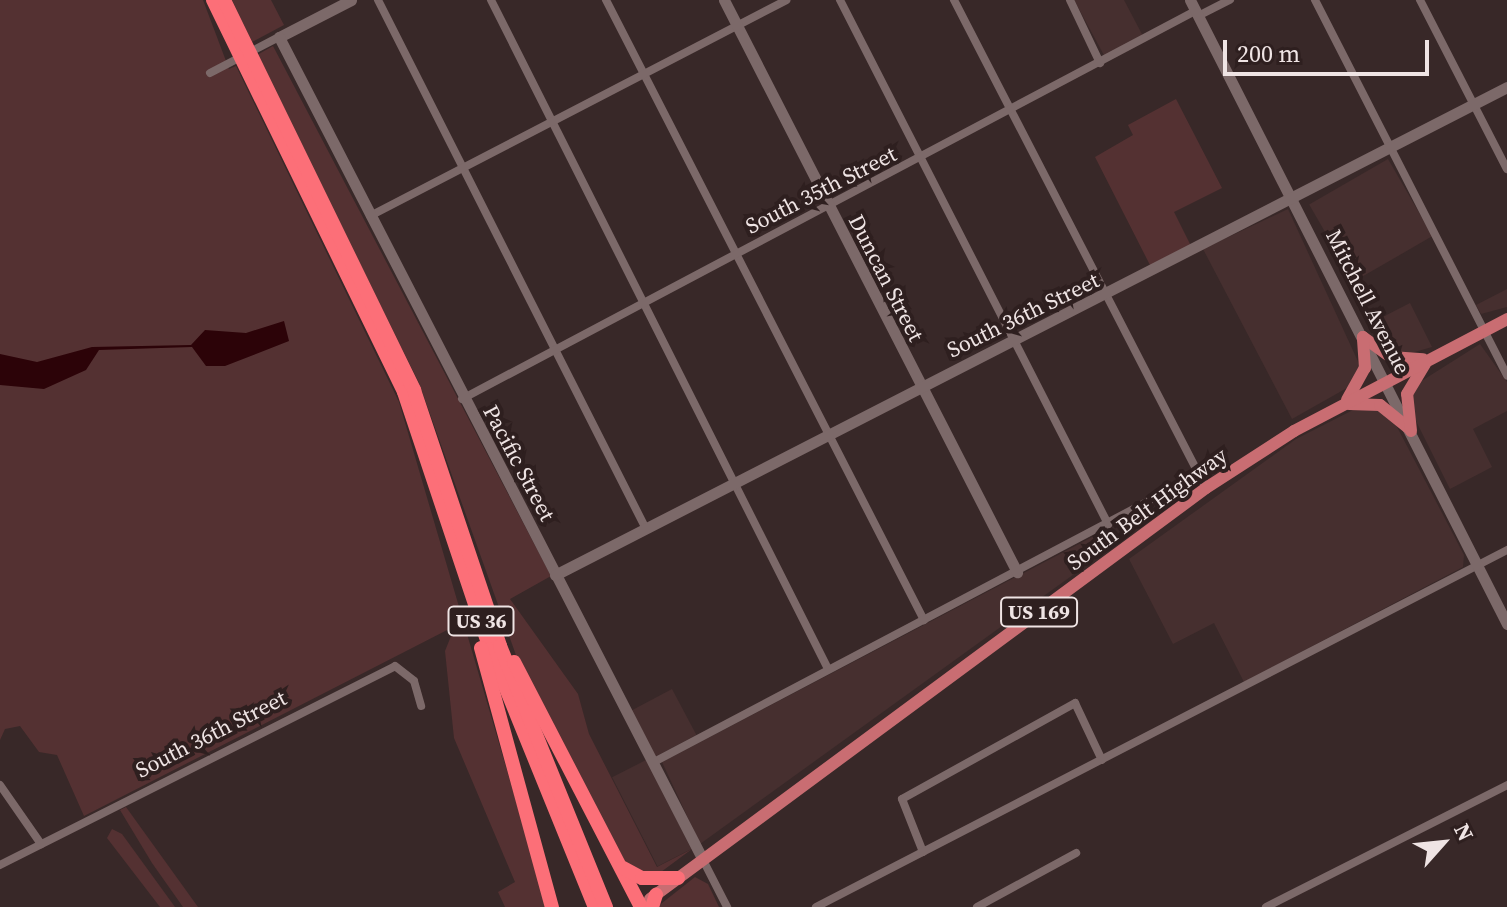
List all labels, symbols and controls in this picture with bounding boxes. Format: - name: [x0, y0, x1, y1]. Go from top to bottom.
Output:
- scale bar: [1227, 24, 1433, 74]
- text: 200 m: [1237, 37, 1300, 70]
- street label: South 35th Street: [741, 141, 901, 239]
- street label: Duncan Street: [843, 210, 929, 346]
- street label: Mitchell Avenue: [1320, 225, 1416, 379]
- street label: South 36th Street: [943, 267, 1103, 363]
- street label: Pacific Street: [477, 401, 561, 525]
- street label: South Belt Highway: [1062, 442, 1232, 576]
- road number: US 169: [999, 596, 1079, 628]
- road number: US 36: [447, 605, 515, 637]
- street label: South 36th Street: [131, 685, 291, 783]
- north arrow: [1403, 803, 1483, 883]
- text: N: [1447, 818, 1481, 846]

